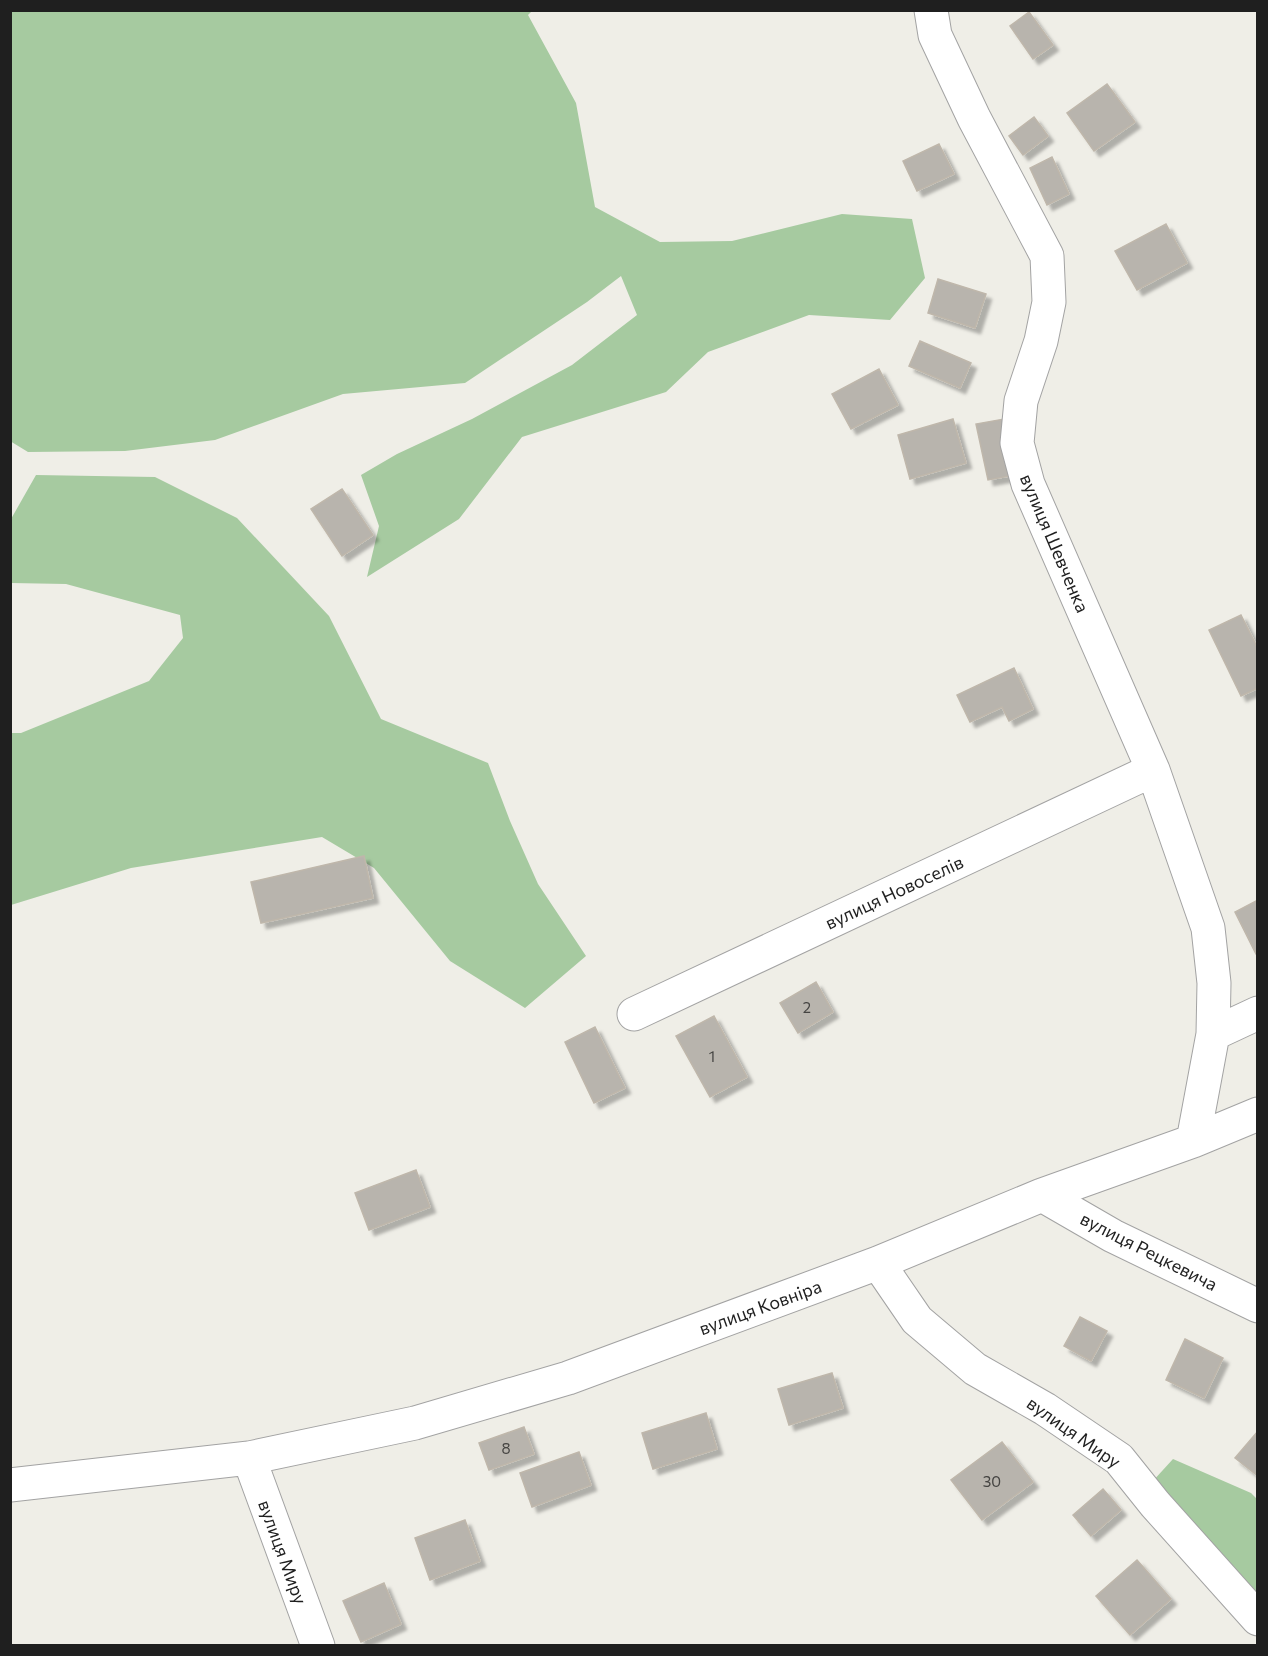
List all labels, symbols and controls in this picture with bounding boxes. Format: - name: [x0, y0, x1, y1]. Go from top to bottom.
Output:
- street label: вулиця Шевченка: [1016, 470, 1094, 616]
- street label: вулиця Новоселів: [821, 850, 967, 934]
- house number: 2: [803, 998, 811, 1016]
- house number: 1: [709, 1047, 715, 1065]
- street label: вулиця Рецкевича: [1077, 1207, 1221, 1295]
- street label: вулиця Ковніра: [696, 1275, 824, 1339]
- street label: вулиця Миру: [1023, 1392, 1125, 1472]
- house number: 8: [501, 1439, 511, 1457]
- house number: 30: [983, 1472, 1001, 1490]
- street label: вулиця Миру: [254, 1497, 312, 1607]

